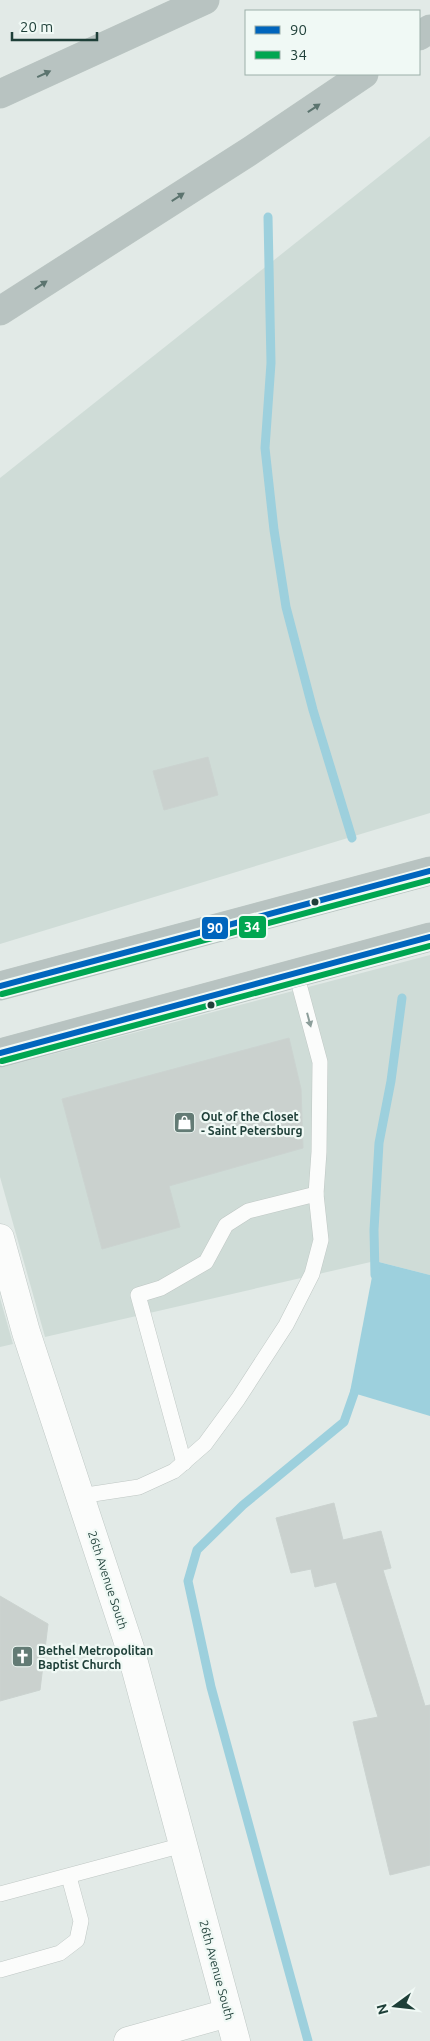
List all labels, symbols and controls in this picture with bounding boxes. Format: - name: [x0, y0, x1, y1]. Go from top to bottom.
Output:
- scale bar: [12, 10, 98, 42]
- legend: [245, 10, 420, 75]
- text: 20 m: [20, 18, 53, 35]
- text: 90: [290, 21, 307, 38]
- text: 34: [290, 46, 307, 63]
- one-way arrow: [37, 69, 51, 77]
- one-way arrow: [307, 103, 320, 113]
- one-way arrow: [171, 193, 184, 202]
- one-way arrow: [34, 280, 47, 290]
- unlabelled marker: [310, 897, 320, 907]
- line badge: 34: [238, 915, 267, 939]
- line badge: 90: [201, 916, 229, 940]
- text: 34: [244, 919, 260, 935]
- text: 90: [207, 920, 223, 936]
- unlabelled marker: [206, 1000, 216, 1010]
- one-way arrow: [305, 1013, 313, 1028]
- place label: Out of the Closet - Saint Petersburg: [201, 1110, 303, 1137]
- shop icon: Out of the Closet - Saint Petersburg: [173, 1111, 197, 1135]
- street label: 26th Avenue South: [86, 1529, 130, 1631]
- place label: Bethel Metropolitan Baptist Church: [38, 1644, 153, 1671]
- church icon: Bethel Metropolitan Baptist Church: [10, 1645, 34, 1669]
- street label: 26th Avenue South: [197, 1919, 237, 2021]
- north arrow: [370, 1981, 420, 2031]
- text: N: [373, 2002, 392, 2016]

